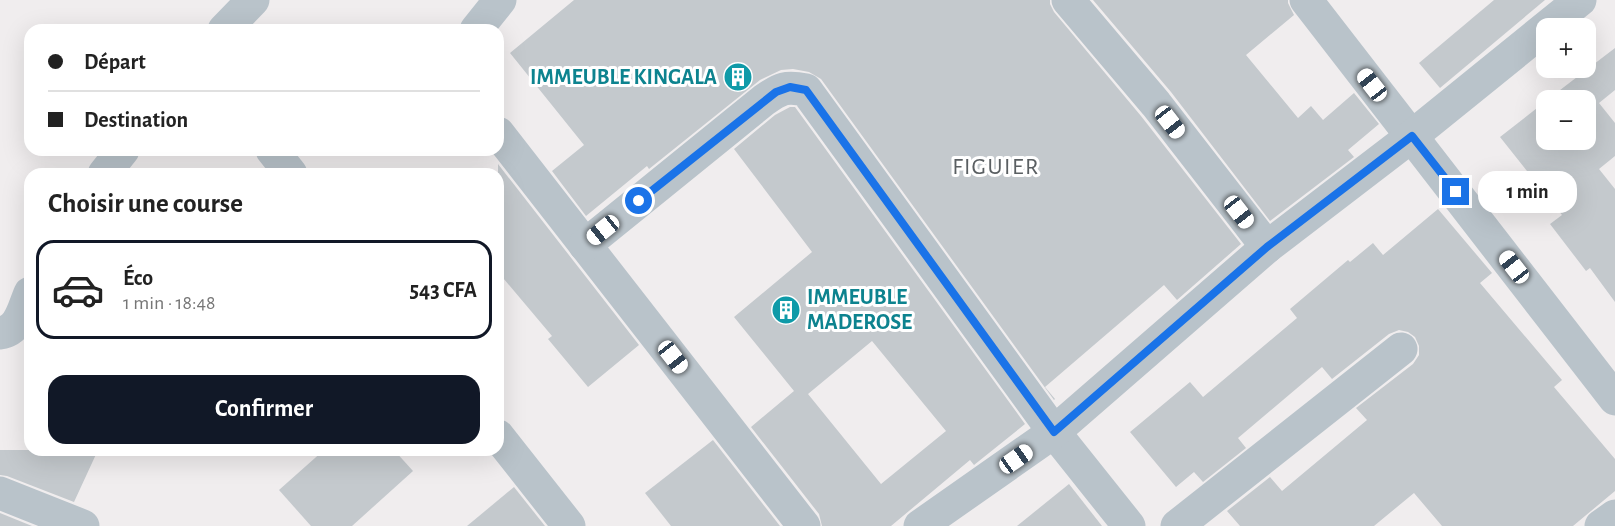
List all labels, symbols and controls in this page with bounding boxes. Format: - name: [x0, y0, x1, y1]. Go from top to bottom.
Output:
- map controls: [1536, 18, 1596, 150]
- button: +: [1536, 18, 1596, 78]
- text: Départ: [84, 51, 146, 73]
- building icon: IMMEUBLE KINGALA: [722, 61, 754, 93]
- car: [1354, 65, 1390, 105]
- place label: IMMEUBLE KINGALA: [530, 66, 717, 88]
- button: −: [1536, 90, 1596, 150]
- car: [1152, 102, 1188, 142]
- text: Destination: [84, 109, 188, 131]
- district label: FIGUIER: [952, 155, 1040, 179]
- callout: 1 min: [1477, 171, 1576, 213]
- route end: [1442, 178, 1469, 205]
- text: 1 min: [1506, 182, 1549, 202]
- route start: [625, 187, 652, 214]
- text: Choisir une course: [48, 190, 243, 217]
- car: [1221, 192, 1257, 232]
- car: [583, 212, 623, 248]
- car: [1496, 247, 1532, 287]
- icon: car: [51, 263, 105, 317]
- text: Éco: [123, 267, 153, 289]
- text: 543 CFA: [410, 279, 477, 301]
- place label: IMMEUBLE MADEROSE: [807, 286, 912, 333]
- text: 1 min · 18:48: [123, 293, 216, 313]
- building icon: IMMEUBLE MADEROSE: [770, 294, 802, 326]
- car: [655, 337, 691, 377]
- button: Confirmer: [48, 375, 480, 444]
- car: [996, 441, 1036, 477]

